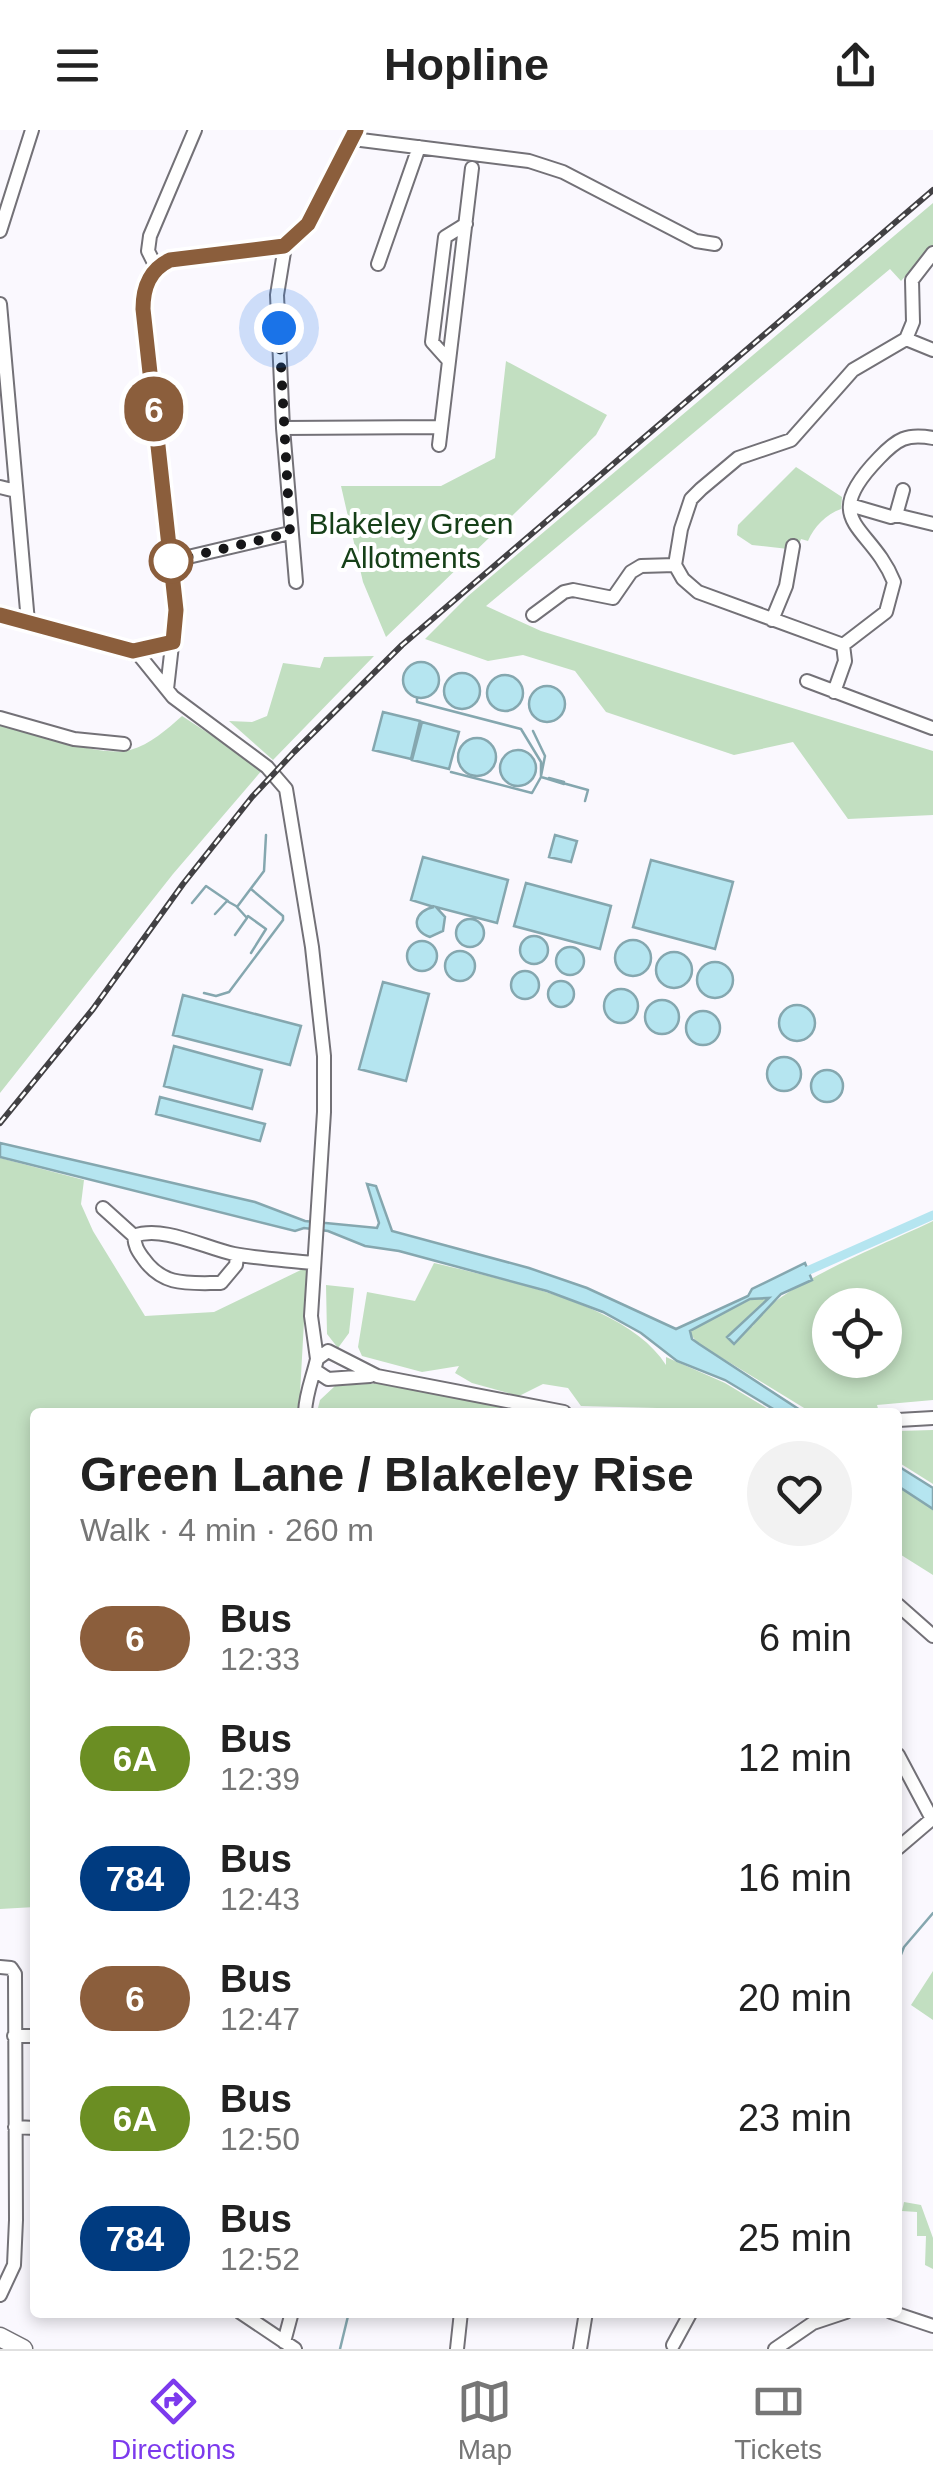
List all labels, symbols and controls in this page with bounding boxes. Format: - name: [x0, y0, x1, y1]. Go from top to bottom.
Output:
- icon: menu: [50, 38, 105, 93]
- icon: share: [828, 38, 883, 93]
- text: Hopline: [384, 39, 549, 90]
- your location: [254, 303, 304, 353]
- line badge: 6: [122, 376, 186, 442]
- text: 6: [144, 390, 164, 429]
- park label: Blakeley Green Allotments: [308, 507, 514, 574]
- unlabelled marker: [150, 540, 192, 582]
- map controls: [812, 1288, 902, 1378]
- button: locate: [812, 1288, 902, 1378]
- button: heart: [747, 1441, 852, 1546]
- text: Green Lane / Blakeley Rise: [80, 1448, 694, 1501]
- text: Walk · 4 min · 260 m: [80, 1512, 374, 1548]
- text: Bus: [220, 1598, 292, 1640]
- text: 6 min: [759, 1617, 852, 1659]
- text: 6: [125, 1619, 145, 1658]
- text: 12:33: [220, 1641, 300, 1677]
- text: Bus: [220, 1718, 292, 1760]
- text: 12 min: [738, 1737, 852, 1779]
- text: 6A: [113, 1739, 157, 1778]
- text: 12:39: [220, 1761, 300, 1797]
- text: Bus: [220, 1838, 292, 1880]
- text: 16 min: [738, 1857, 852, 1899]
- text: 784: [106, 1859, 164, 1898]
- text: 12:43: [220, 1881, 300, 1917]
- text: Bus: [220, 1958, 292, 2000]
- text: 20 min: [738, 1977, 852, 2019]
- text: 6: [125, 1979, 145, 2018]
- text: 12:47: [220, 2001, 300, 2037]
- text: Bus: [220, 2078, 292, 2120]
- text: 23 min: [738, 2097, 852, 2139]
- text: 6A: [113, 2099, 157, 2138]
- text: 12:50: [220, 2121, 300, 2157]
- text: Bus: [220, 2198, 292, 2240]
- text: 25 min: [738, 2217, 852, 2259]
- text: 784: [106, 2219, 164, 2258]
- text: 12:52: [220, 2241, 300, 2277]
- tab: Directions: [111, 2374, 235, 2466]
- tab: Map: [457, 2374, 512, 2466]
- tab: Tickets: [734, 2374, 822, 2466]

